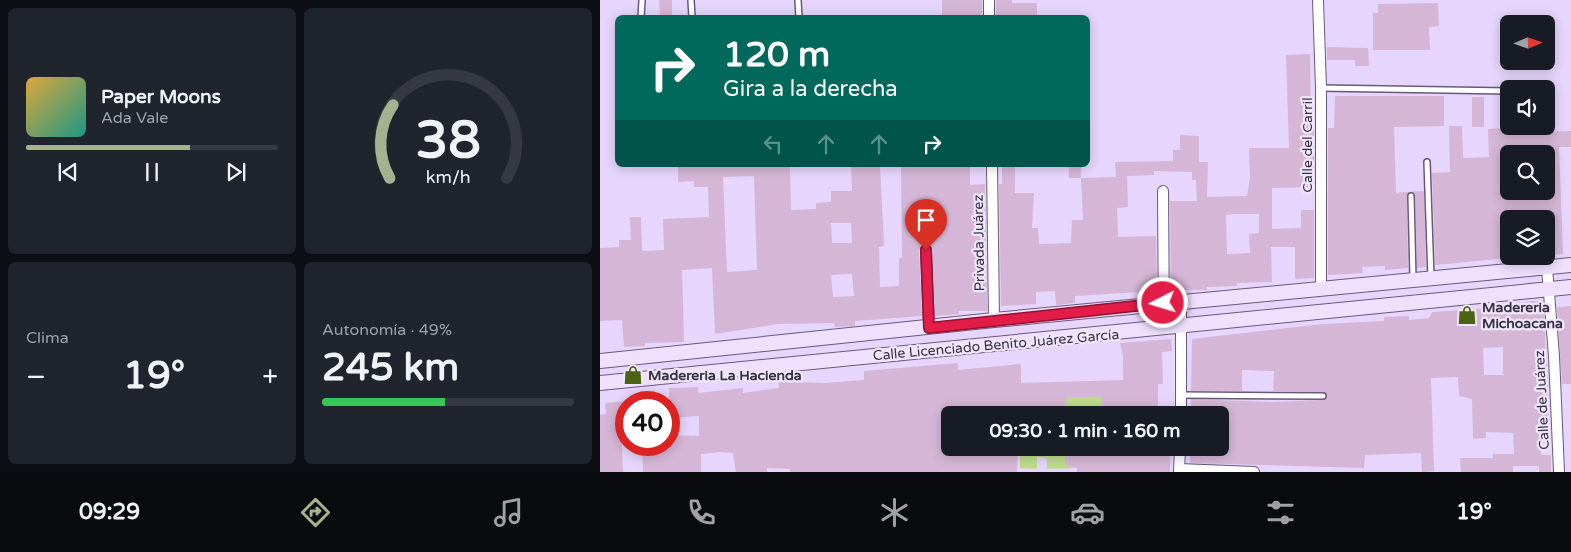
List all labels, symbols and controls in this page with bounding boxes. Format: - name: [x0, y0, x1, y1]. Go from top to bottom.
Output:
- north arrow: [1500, 15, 1555, 70]
- map controls: [1500, 15, 1555, 265]
- text: 120 m: [723, 34, 830, 76]
- icon: right: [640, 35, 705, 100]
- text: Gira a la derecha: [723, 76, 898, 102]
- button: sound: [1500, 80, 1555, 135]
- text: Paper Moons: [101, 86, 221, 108]
- street label: Calle del Carril: [1299, 97, 1316, 193]
- text: Ada Vale: [101, 108, 168, 128]
- text: 38: [415, 109, 481, 172]
- icon: left: [759, 130, 787, 158]
- icon: ahead: [812, 130, 840, 158]
- icon: ahead: [865, 130, 893, 158]
- icon: right: [918, 130, 946, 158]
- button: search: [1500, 145, 1555, 200]
- icon: previous: [54, 158, 82, 186]
- icon: pause: [138, 158, 166, 186]
- icon: next: [222, 158, 250, 186]
- text: km/h: [426, 167, 470, 188]
- street label: Privada Juárez: [970, 195, 988, 291]
- pin: [905, 199, 947, 250]
- icon: arrive: [912, 206, 940, 234]
- button: layers: [1500, 210, 1555, 265]
- position arrow: [1136, 276, 1188, 328]
- place label: Madereria Michoacana: [1482, 299, 1563, 332]
- shop icon: Madereria Michoacana: [1456, 304, 1478, 326]
- text: Autonomía · 49%: [322, 320, 452, 340]
- street label: Calle Licenciado Benito Juárez García: [872, 326, 1120, 364]
- text: Clima: [26, 328, 69, 348]
- text: 245 km: [322, 345, 459, 391]
- street label: Calle de Juárez: [1531, 350, 1553, 450]
- text: 19°: [123, 353, 185, 399]
- text: −: [26, 360, 46, 394]
- text: +: [262, 360, 278, 394]
- shop icon: Madereria La Hacienda: [622, 364, 644, 386]
- place label: Madereria La Hacienda: [648, 367, 802, 384]
- speed limit sign: 40: [615, 391, 680, 456]
- text: 09:30 · 1 min · 160 m: [989, 420, 1181, 442]
- icon: directions: [298, 495, 333, 530]
- icon: music: [491, 495, 526, 530]
- icon: phone: [684, 495, 719, 530]
- icon: climate: [877, 495, 912, 530]
- icon: car: [1070, 495, 1105, 530]
- icon: filters: [1263, 495, 1298, 530]
- text: 09:29: [79, 499, 140, 525]
- text: 19°: [1456, 499, 1492, 525]

